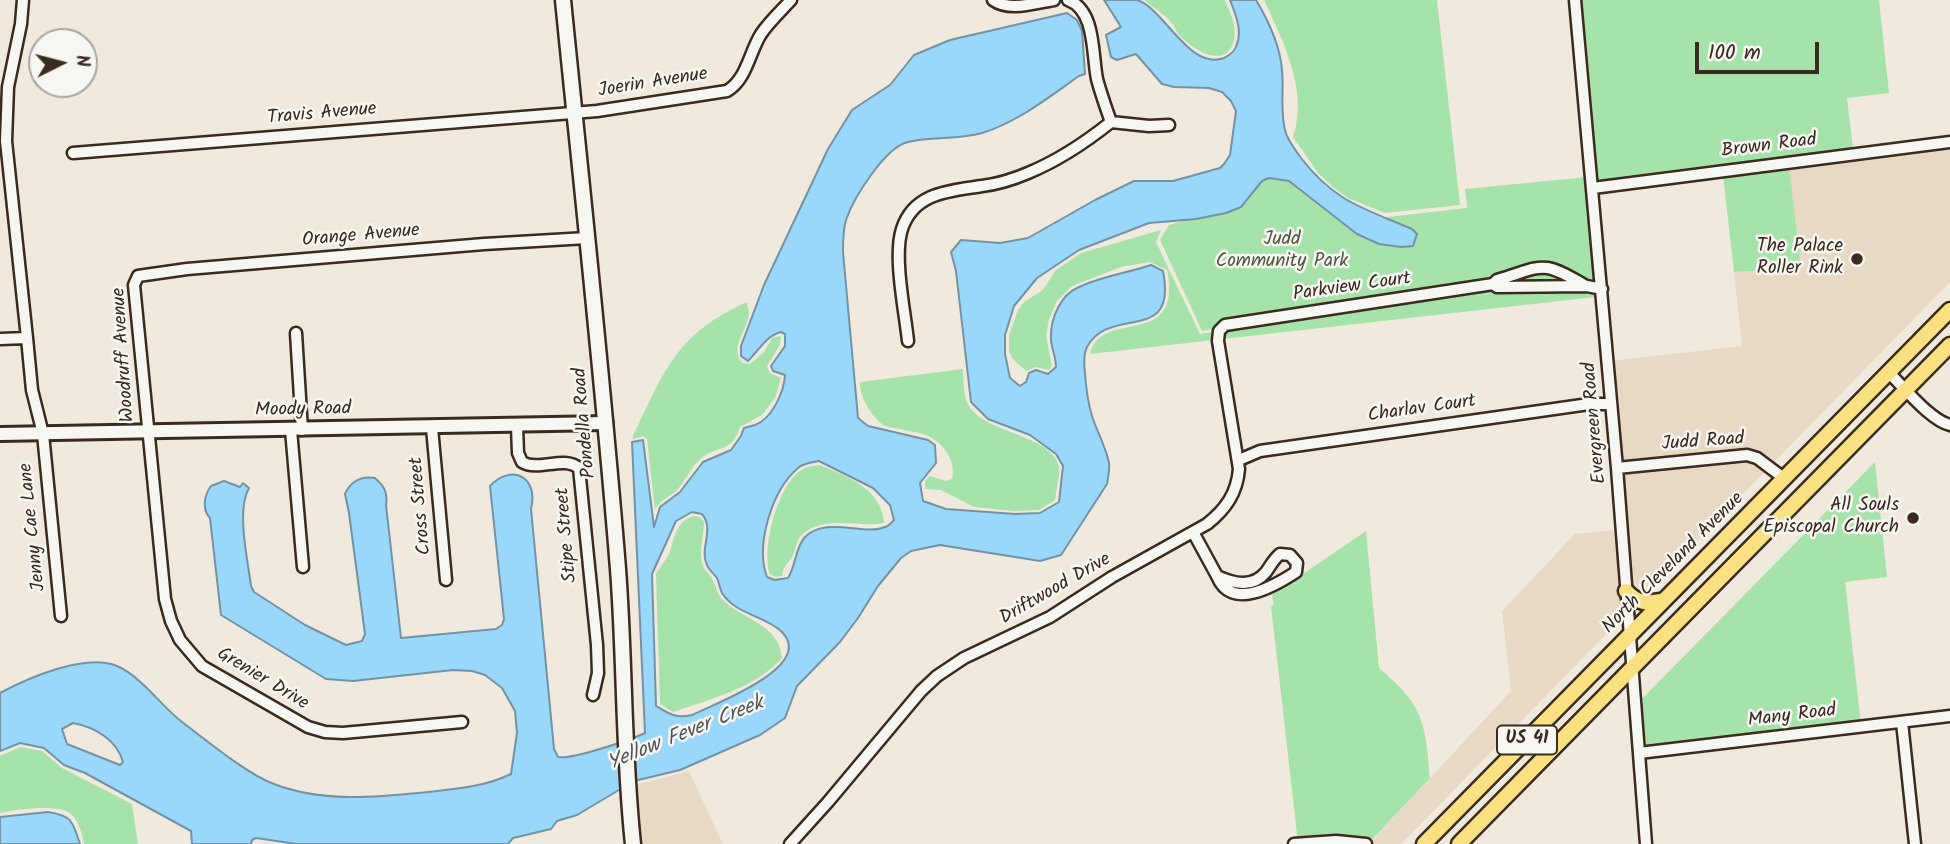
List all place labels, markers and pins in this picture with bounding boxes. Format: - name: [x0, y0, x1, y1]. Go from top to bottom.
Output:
- place label: The Palace Roller Rink: [1757, 237, 1843, 281]
- marker: The Palace Roller Rink: [1849, 251, 1865, 267]
- place label: All Souls Episcopal Church: [1763, 496, 1899, 540]
- marker: All Souls Episcopal Church: [1905, 510, 1921, 526]

